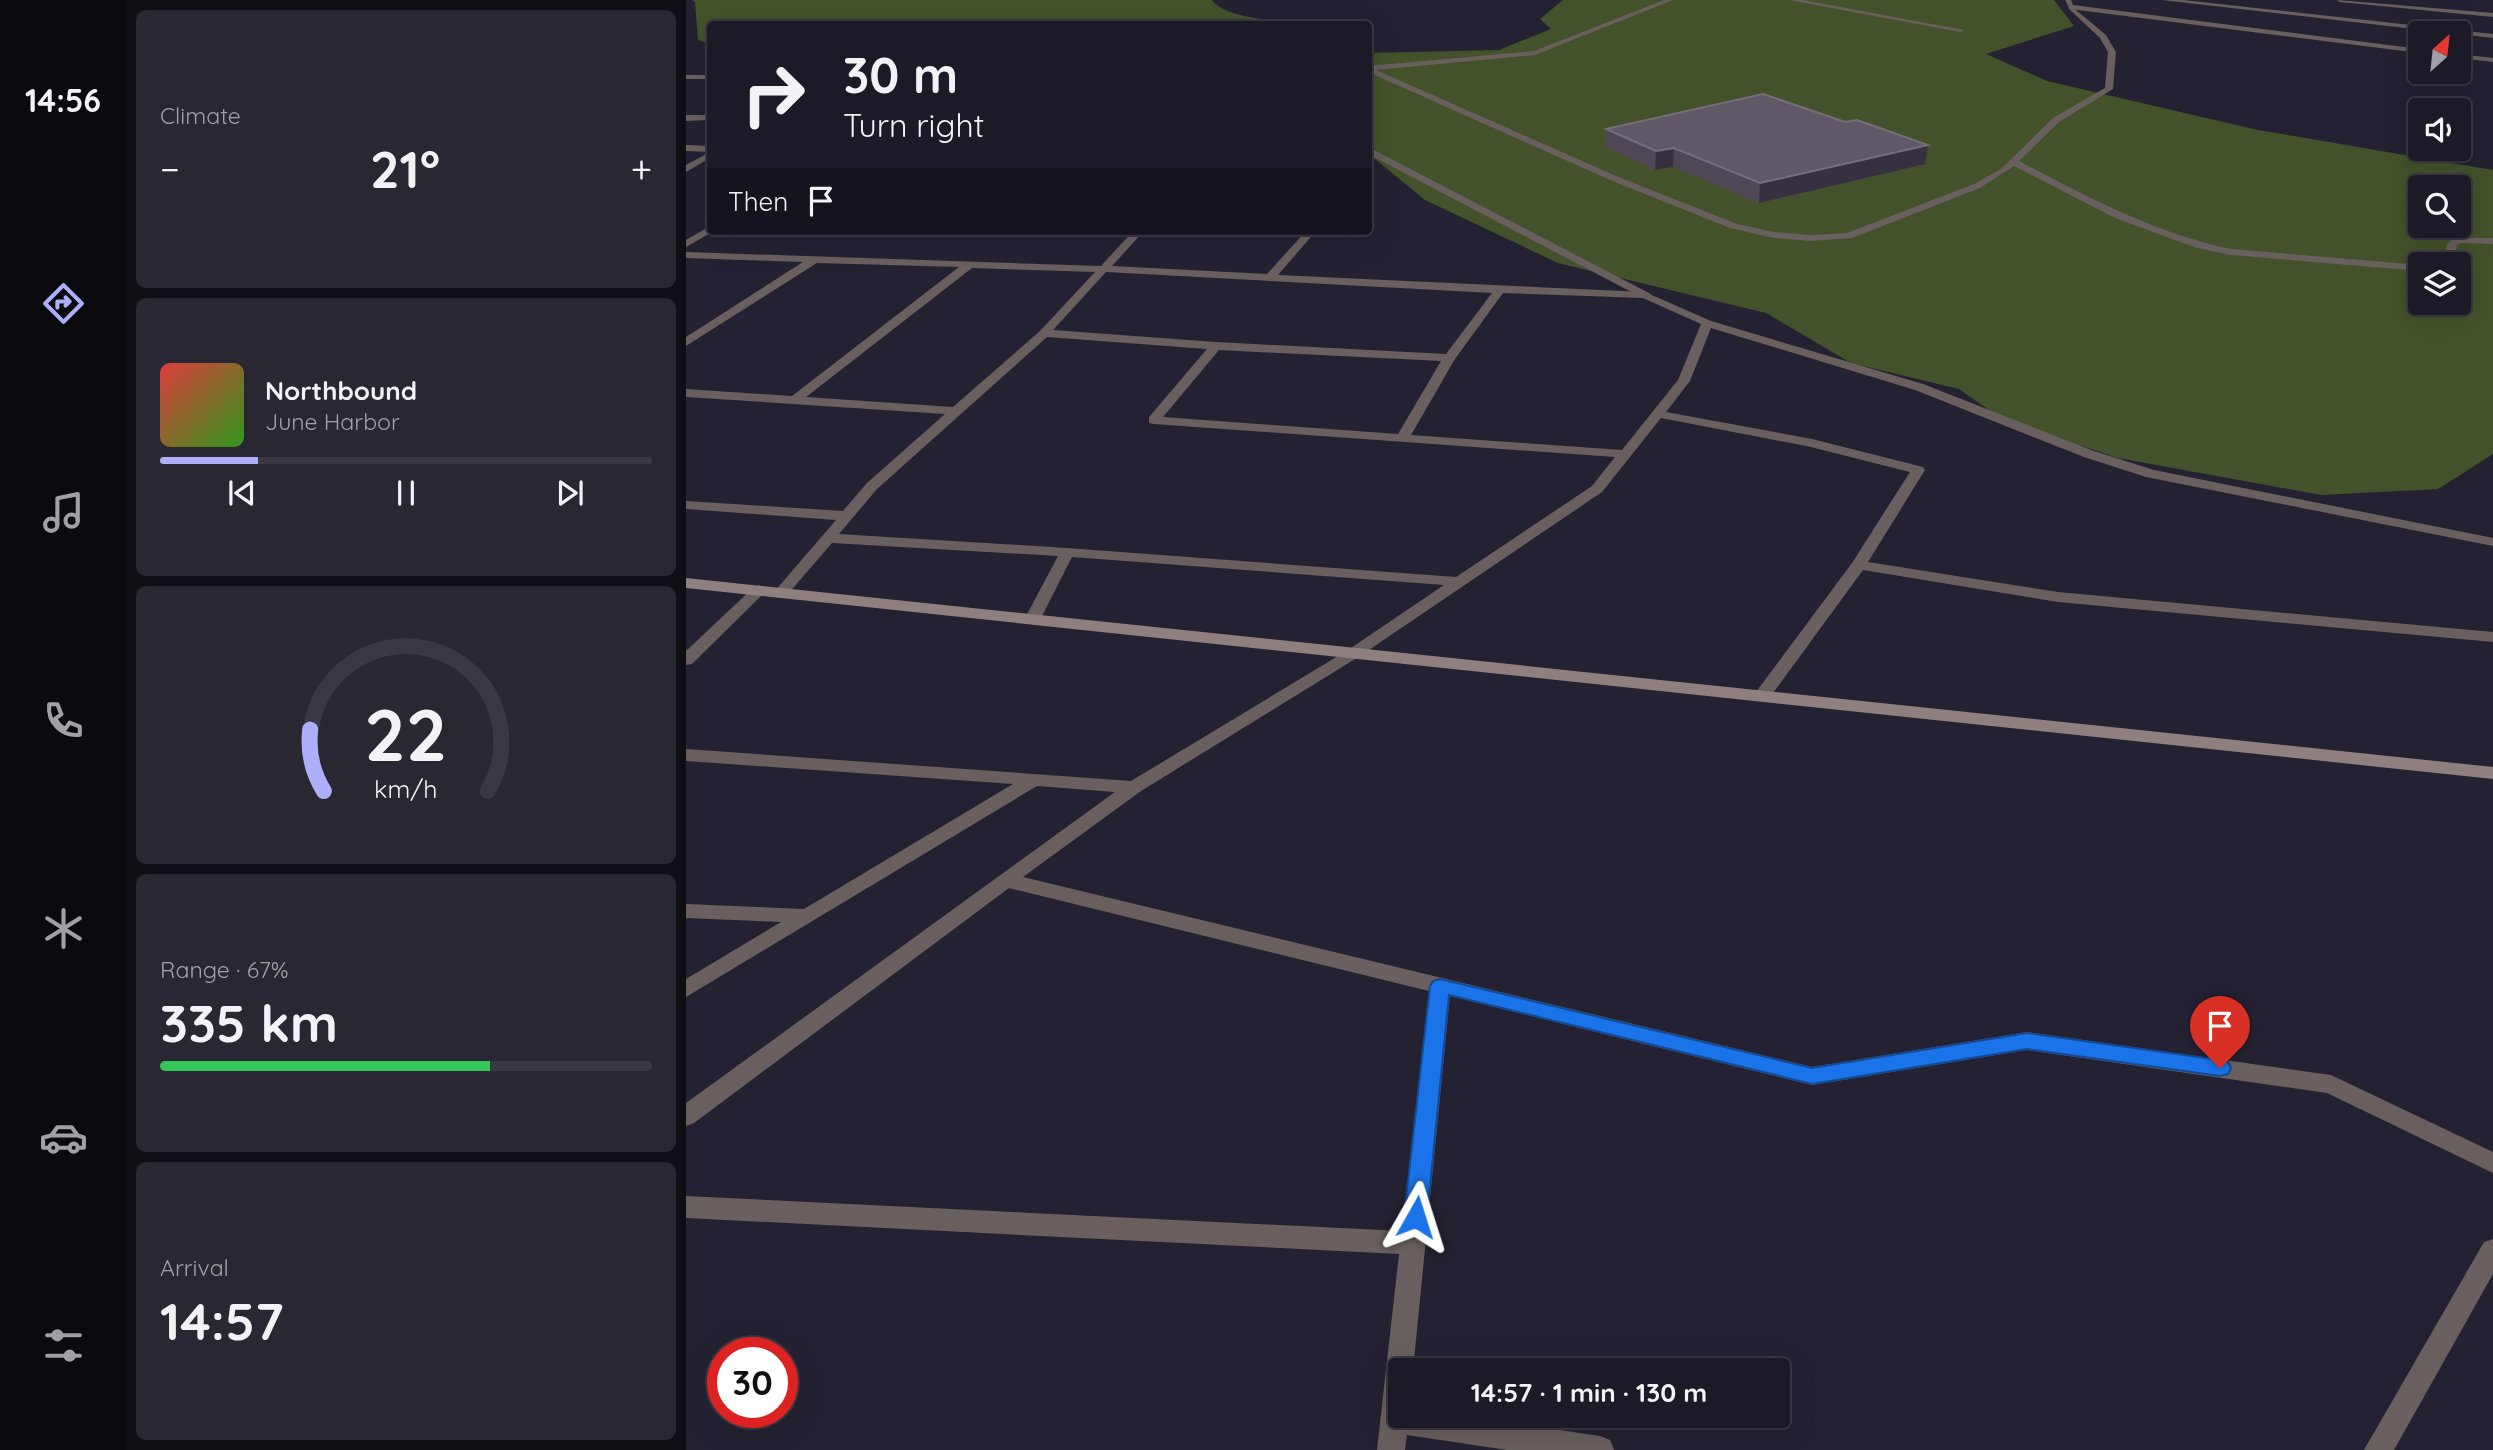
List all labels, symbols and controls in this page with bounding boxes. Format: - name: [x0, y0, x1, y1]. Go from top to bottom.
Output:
- north arrow: [2408, 21, 2471, 84]
- map controls: [2408, 21, 2471, 315]
- text: 30 m: [843, 44, 958, 105]
- icon: right: [728, 49, 819, 140]
- text: 14:56: [25, 80, 101, 120]
- button: sound: [2408, 98, 2471, 161]
- text: Climate: [160, 101, 241, 130]
- text: Turn right: [843, 105, 984, 145]
- text: 21°: [370, 136, 440, 201]
- text: −: [160, 145, 180, 193]
- text: +: [631, 145, 652, 193]
- button: search: [2408, 175, 2471, 238]
- icon: arrive: [802, 182, 840, 220]
- text: Then: [728, 185, 788, 218]
- button: layers: [2408, 252, 2471, 315]
- icon: directions: [39, 279, 88, 328]
- text: Northbound: [265, 374, 417, 407]
- text: June Harbor: [265, 407, 400, 436]
- icon: previous: [223, 474, 261, 512]
- icon: pause: [387, 474, 425, 512]
- icon: next: [551, 474, 589, 512]
- icon: music: [39, 488, 88, 537]
- text: 22: [365, 688, 447, 779]
- icon: phone: [39, 696, 88, 745]
- text: km/h: [374, 773, 438, 804]
- icon: climate: [39, 904, 88, 953]
- text: Range · 67%: [160, 955, 289, 984]
- text: 335 km: [160, 990, 338, 1055]
- pin: [2190, 996, 2250, 1068]
- icon: arrive: [2201, 1007, 2239, 1045]
- icon: car: [39, 1113, 88, 1162]
- position arrow: [1379, 1180, 1453, 1254]
- text: Arrival: [160, 1253, 229, 1282]
- text: 14:57: [160, 1288, 284, 1353]
- icon: filters: [39, 1321, 88, 1370]
- speed limit sign: 30: [707, 1337, 798, 1428]
- text: 14:57 · 1 min · 130 m: [1471, 1376, 1707, 1409]

